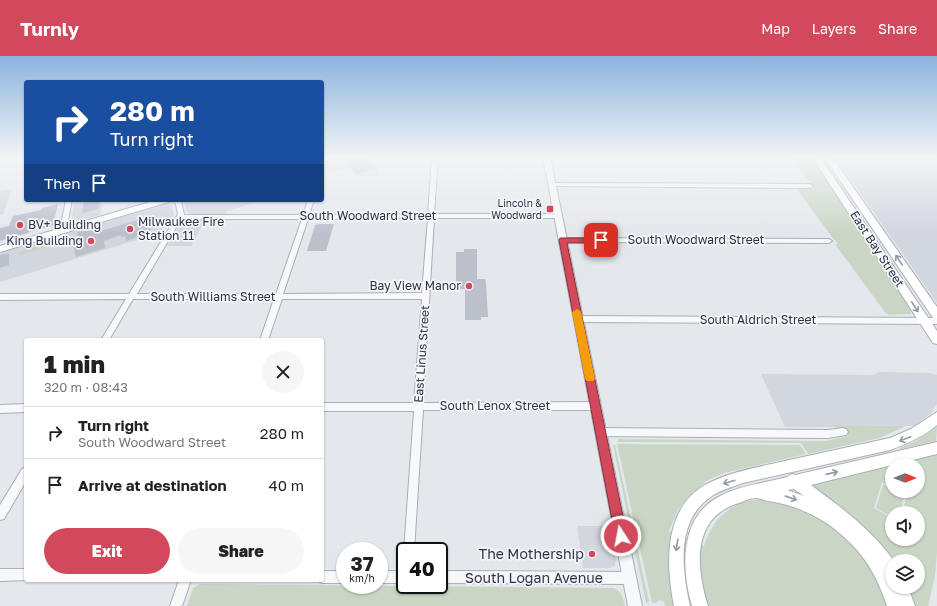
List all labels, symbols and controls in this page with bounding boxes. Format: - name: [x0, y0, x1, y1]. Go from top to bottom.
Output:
- text: Turnly: [20, 17, 79, 40]
- text: Map: [761, 20, 790, 37]
- text: Layers: [812, 20, 856, 37]
- text: Share: [878, 20, 917, 37]
- text: 280 m: [110, 94, 195, 127]
- icon: right: [44, 96, 96, 148]
- text: Turn right: [110, 128, 194, 150]
- icon: arrive: [88, 172, 110, 194]
- text: Then: [44, 174, 80, 192]
- place label: Lincoln & Woodward: [491, 197, 542, 221]
- marker: Lincoln & Woodward: [545, 204, 555, 214]
- street label: South Woodward Street: [300, 208, 437, 223]
- street label: East Bay Street: [847, 208, 908, 290]
- place label: Milwaukee Fire Station 11: [138, 214, 224, 243]
- place label: BV+ Building: [28, 217, 101, 232]
- marker: BV+ Building: [15, 220, 25, 230]
- pin: [584, 223, 618, 257]
- marker: Milwaukee Fire Station 11: [125, 224, 135, 234]
- icon: arrive: [590, 229, 612, 251]
- street label: South Woodward Street: [628, 232, 765, 247]
- place label: King Building: [6, 233, 83, 248]
- marker: King Building: [86, 236, 96, 246]
- one-way arrow: [895, 255, 903, 266]
- place label: Bay View Manor: [370, 278, 461, 293]
- marker: Bay View Manor: [464, 281, 474, 291]
- street label: South Williams Street: [150, 289, 276, 304]
- one-way arrow: [911, 301, 919, 312]
- street label: East Linus Street: [411, 305, 432, 403]
- street label: South Aldrich Street: [700, 312, 816, 327]
- text: 1 min: [44, 349, 105, 378]
- button: close: [262, 351, 304, 393]
- text: 320 m · 08:43: [44, 379, 128, 395]
- street label: South Lenox Street: [440, 398, 550, 413]
- text: Turn right: [78, 416, 149, 434]
- icon: right: [44, 422, 66, 444]
- text: 280 m: [260, 424, 304, 442]
- text: South Woodward Street: [78, 434, 226, 450]
- one-way arrow: [900, 435, 912, 443]
- north arrow: [885, 458, 925, 498]
- map controls: [885, 458, 925, 594]
- one-way arrow: [825, 469, 838, 476]
- icon: arrive: [44, 474, 66, 496]
- text: Arrive at destination: [78, 476, 227, 494]
- text: 40 m: [269, 476, 304, 494]
- one-way arrow: [723, 479, 736, 486]
- one-way arrow: [785, 495, 797, 503]
- button: sound: [885, 506, 925, 546]
- position arrow: [600, 515, 642, 557]
- button: Exit: [44, 528, 170, 574]
- button: Share: [178, 528, 304, 574]
- one-way arrow: [673, 538, 681, 551]
- speed limit sign: 40: [396, 542, 448, 594]
- place label: The Mothership: [478, 545, 584, 562]
- marker: The Mothership: [587, 549, 597, 559]
- text: 37: [350, 551, 374, 575]
- button: layers: [885, 554, 925, 594]
- street label: South Logan Avenue: [465, 569, 603, 586]
- text: km/h: [349, 572, 375, 584]

